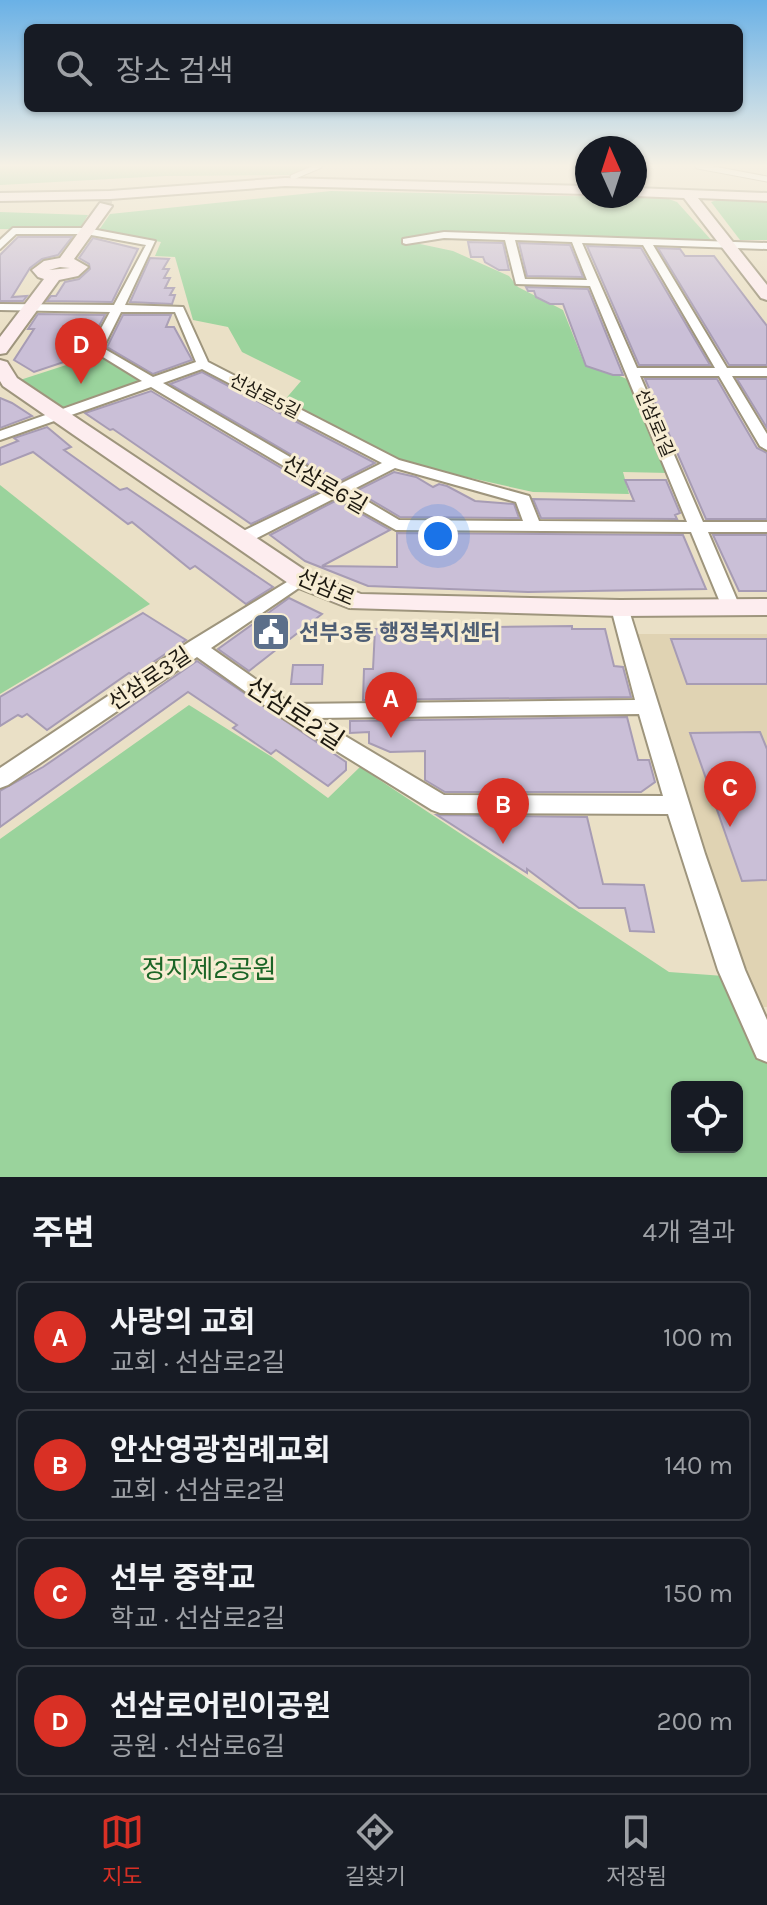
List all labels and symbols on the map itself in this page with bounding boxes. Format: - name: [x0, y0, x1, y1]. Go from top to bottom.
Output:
- north arrow: [575, 136, 647, 208]
- pin: D: [55, 318, 107, 384]
- street label: 선삼로5길: [226, 369, 304, 423]
- street label: 선삼로1길: [631, 385, 679, 461]
- street label: 선삼로6길: [277, 450, 372, 520]
- your location: [418, 516, 458, 556]
- street label: 선삼로: [293, 564, 359, 612]
- public building icon: 선부3동 행정복지센터: [250, 611, 292, 653]
- place label: 선부3동 행정복지센터: [299, 620, 500, 646]
- street label: 선삼로3길: [103, 642, 196, 716]
- street label: 선삼로2길: [240, 670, 350, 757]
- pin: A: [365, 672, 417, 738]
- pin: C: [704, 761, 756, 827]
- pin: B: [477, 778, 529, 844]
- park label: 정지제2공원: [142, 954, 276, 985]

